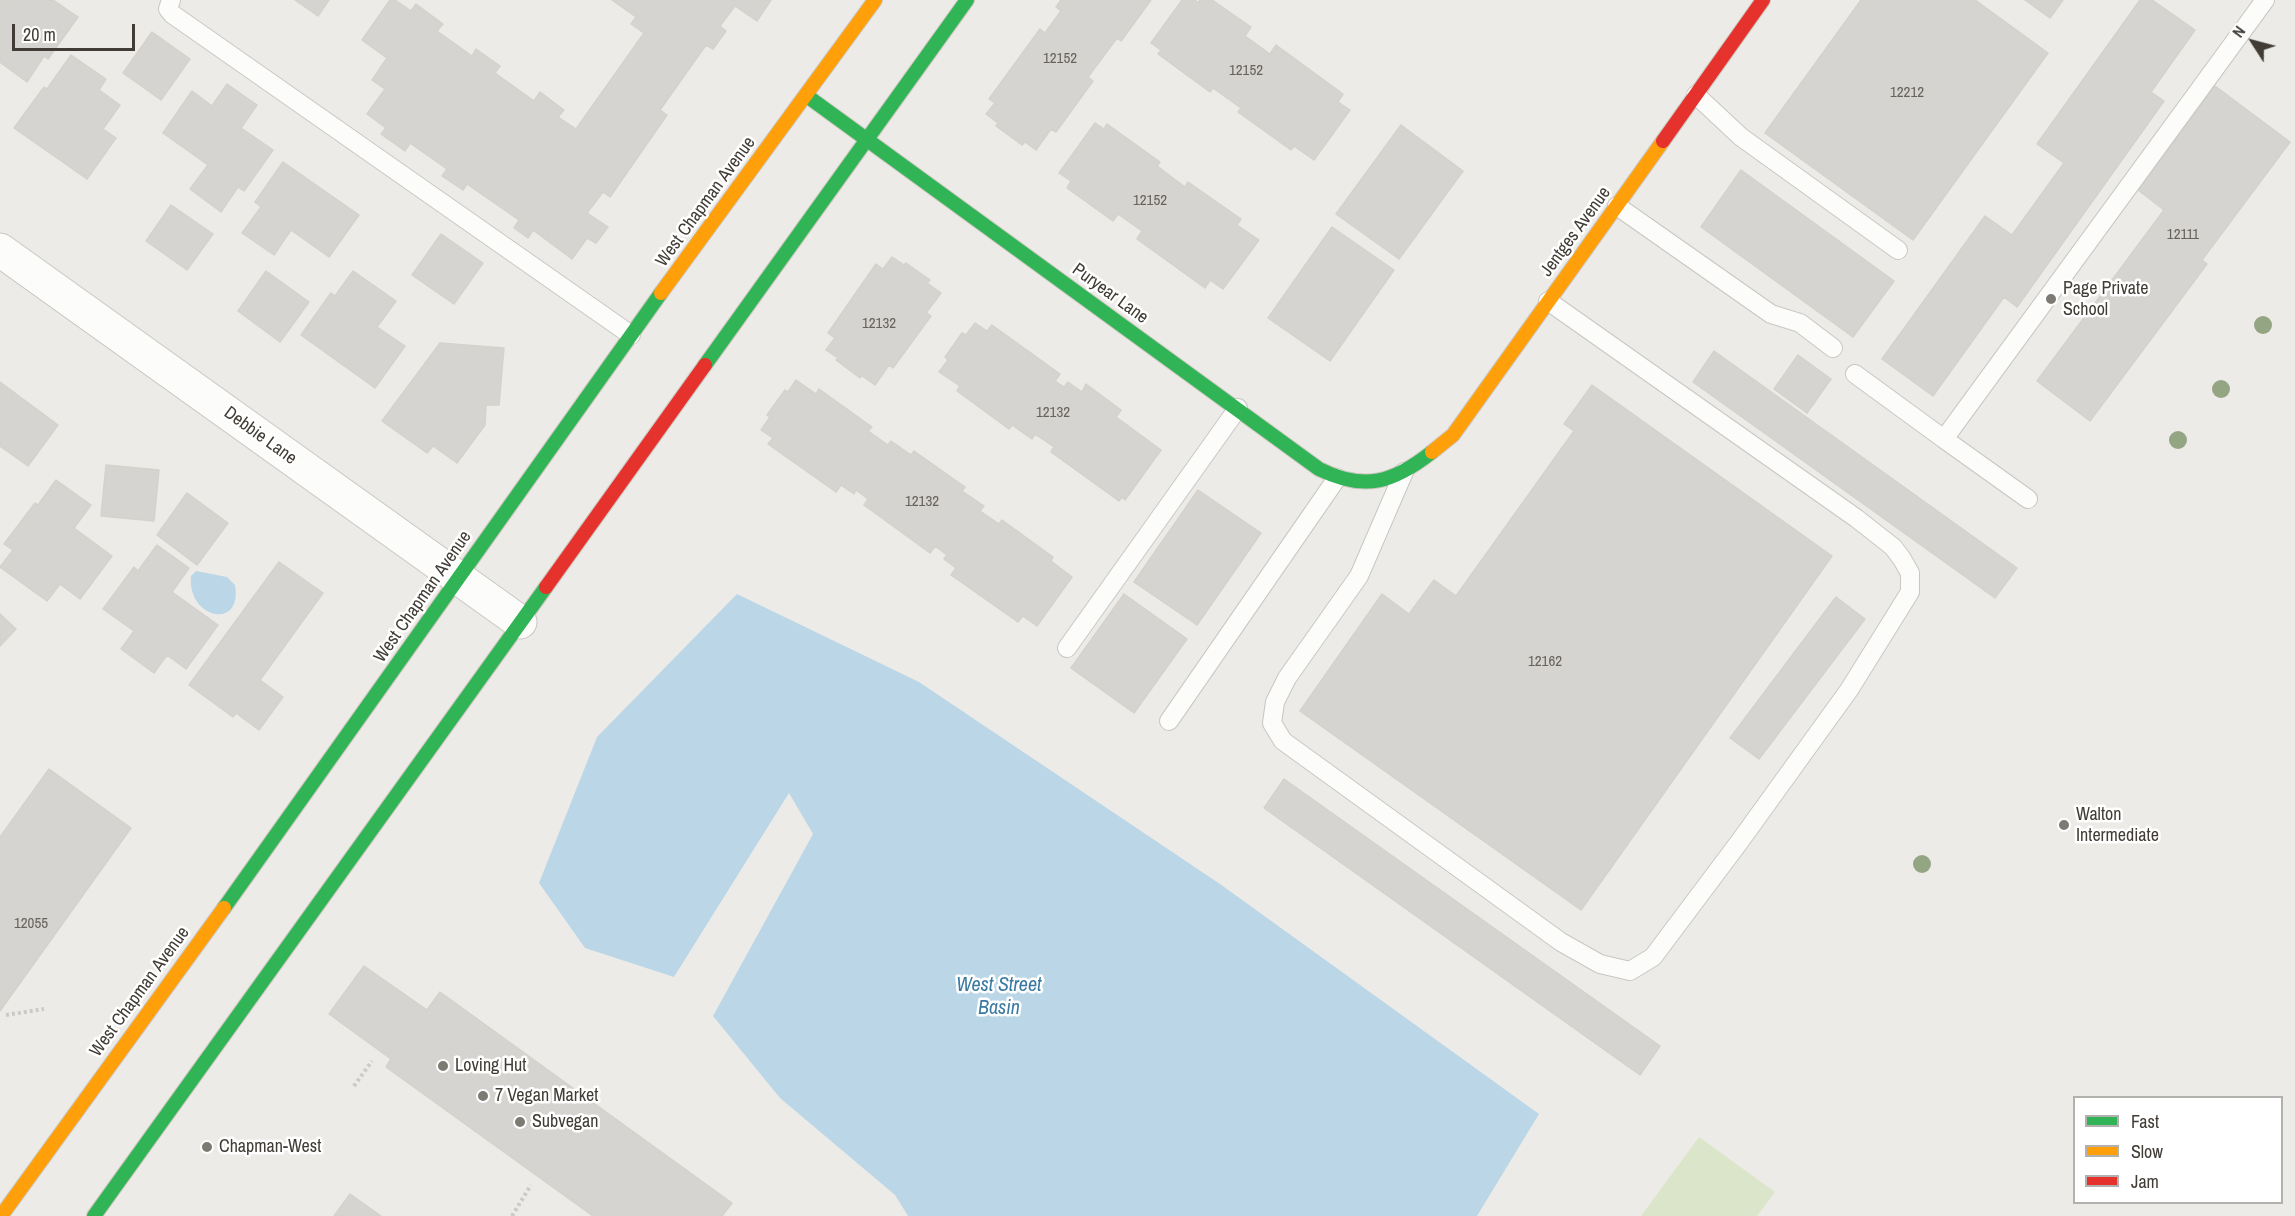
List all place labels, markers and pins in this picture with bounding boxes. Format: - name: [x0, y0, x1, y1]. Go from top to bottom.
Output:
- place label: Page Private School: [2063, 278, 2148, 320]
- marker: Page Private School: [2044, 292, 2058, 306]
- place label: Walton Intermediate: [2076, 804, 2159, 846]
- marker: Walton Intermediate: [2057, 818, 2071, 832]
- place label: Loving Hut: [455, 1055, 526, 1077]
- marker: Loving Hut: [436, 1059, 450, 1073]
- place label: 7 Vegan Market: [495, 1085, 598, 1107]
- marker: 7 Vegan Market: [476, 1089, 490, 1103]
- place label: Subvegan: [532, 1111, 598, 1133]
- marker: Subvegan: [513, 1115, 527, 1129]
- place label: Chapman-West: [219, 1136, 321, 1158]
- marker: Chapman-West: [200, 1140, 214, 1154]

